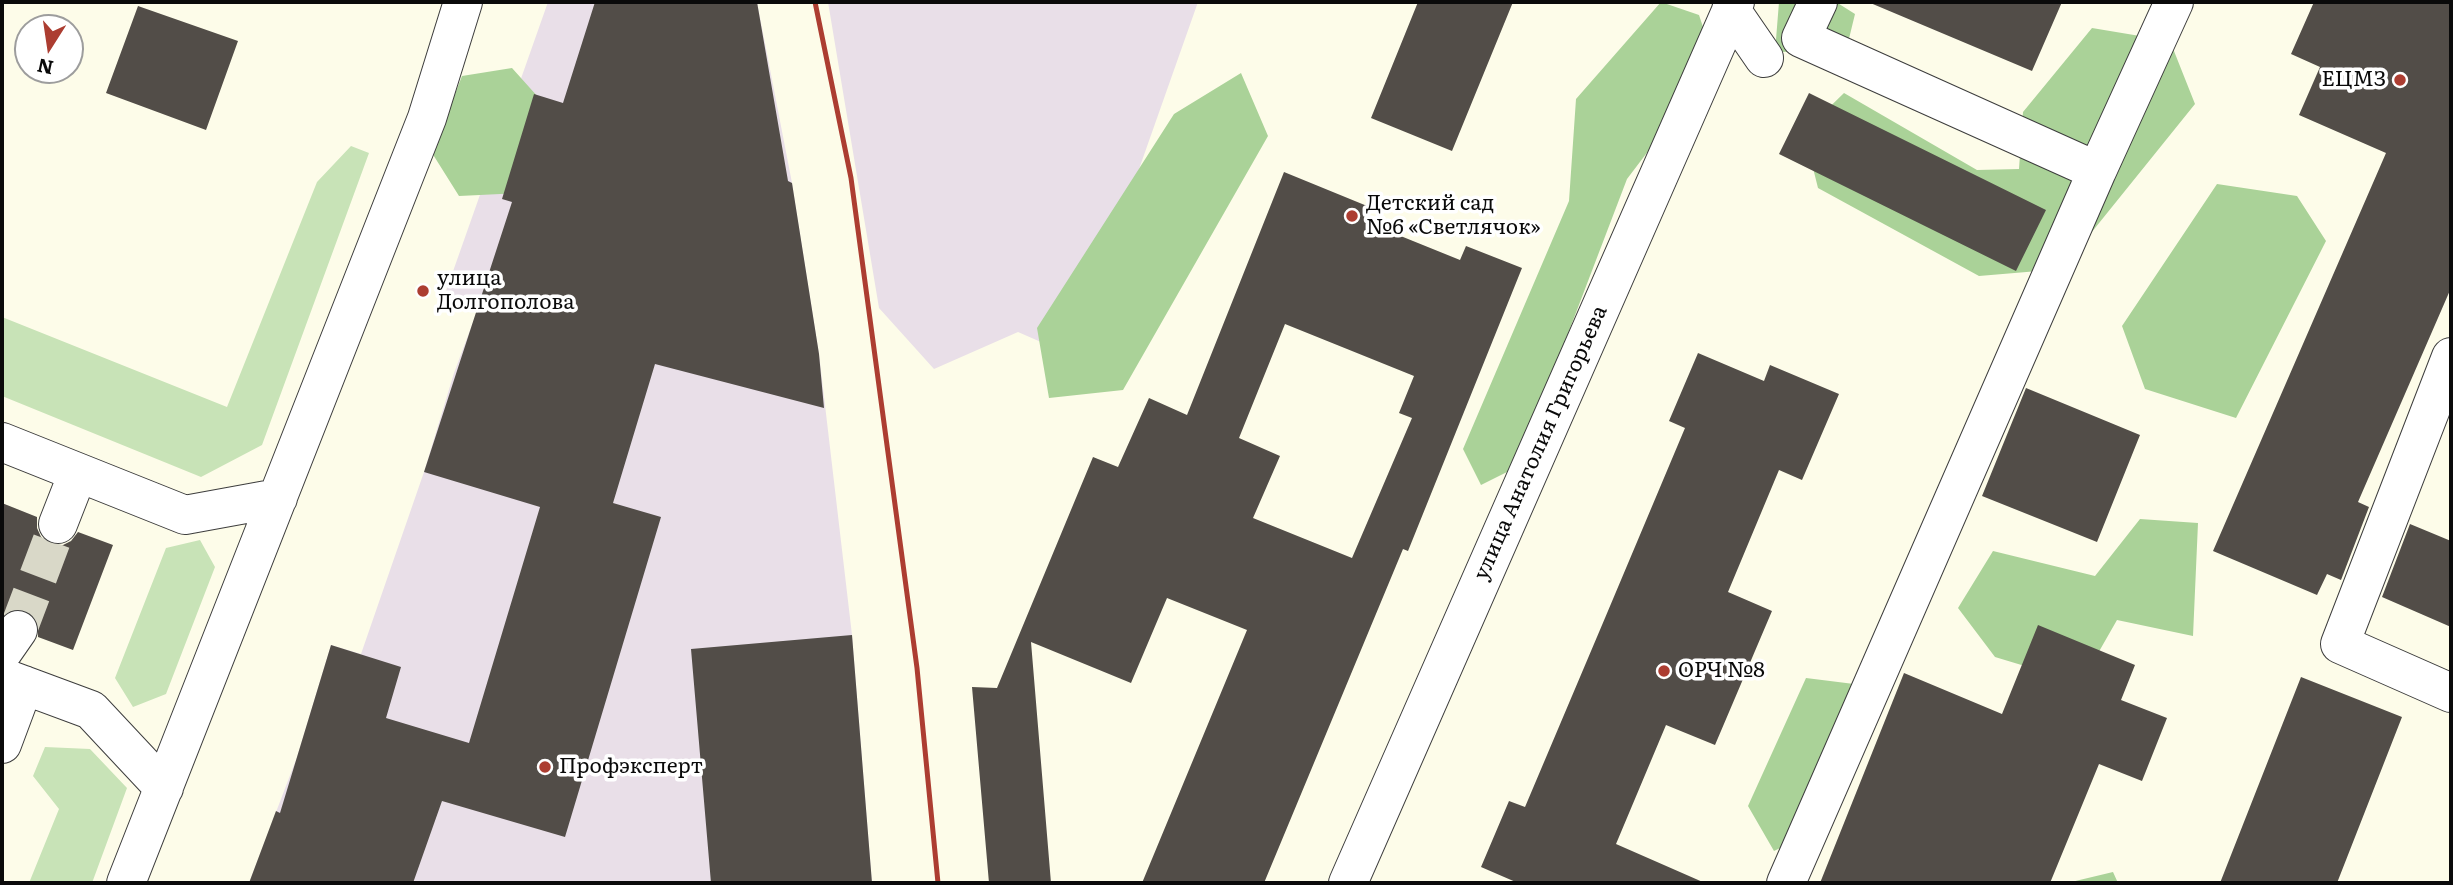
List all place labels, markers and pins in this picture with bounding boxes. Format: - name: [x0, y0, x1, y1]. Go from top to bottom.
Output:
- place label: ЕЦМЗ: [2321, 67, 2386, 93]
- marker: ЕЦМЗ: [2392, 72, 2408, 88]
- place label: Детский сад №6 «Светлячок»: [1366, 191, 1541, 241]
- marker: Детский сад №6 «Светлячок»: [1344, 208, 1360, 224]
- place label: улица Долгополова: [437, 266, 575, 316]
- marker: улица Долгополова: [415, 283, 431, 299]
- place label: ОРЧ №8: [1678, 658, 1765, 684]
- marker: ОРЧ №8: [1656, 663, 1672, 679]
- place label: Профэксперт: [559, 754, 703, 780]
- marker: Профэксперт: [537, 759, 553, 775]

